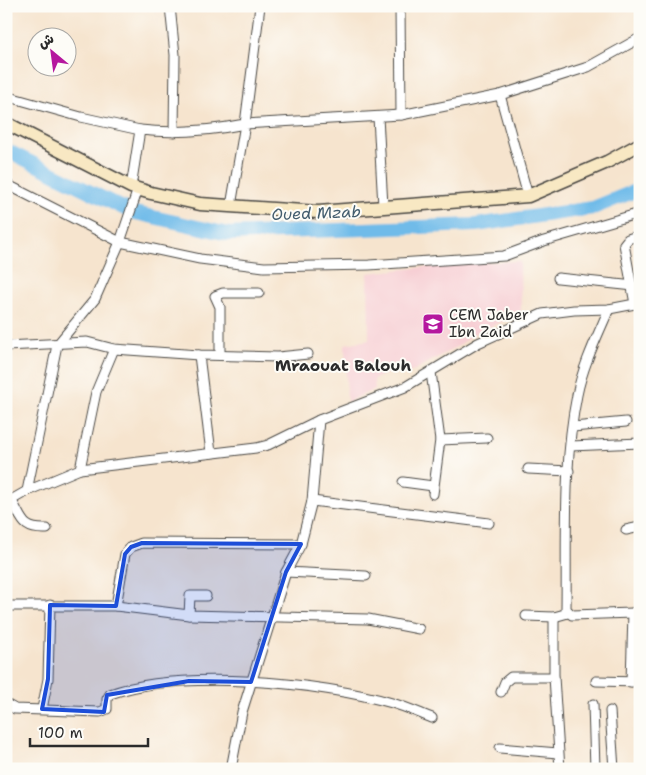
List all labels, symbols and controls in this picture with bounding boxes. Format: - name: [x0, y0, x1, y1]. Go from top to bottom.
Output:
- north arrow: [28, 28, 78, 78]
- text: ش: [35, 29, 57, 52]
- water label: Oued Mzab: [271, 201, 361, 225]
- place label: CEM Jaber Ibn Zaid: [449, 305, 529, 342]
- school or university icon: CEM Jaber Ibn Zaid: [421, 312, 445, 336]
- district label: Mraouat Balouh: [275, 355, 411, 376]
- scale bar: [30, 715, 148, 747]
- text: 100 m: [38, 723, 83, 743]

